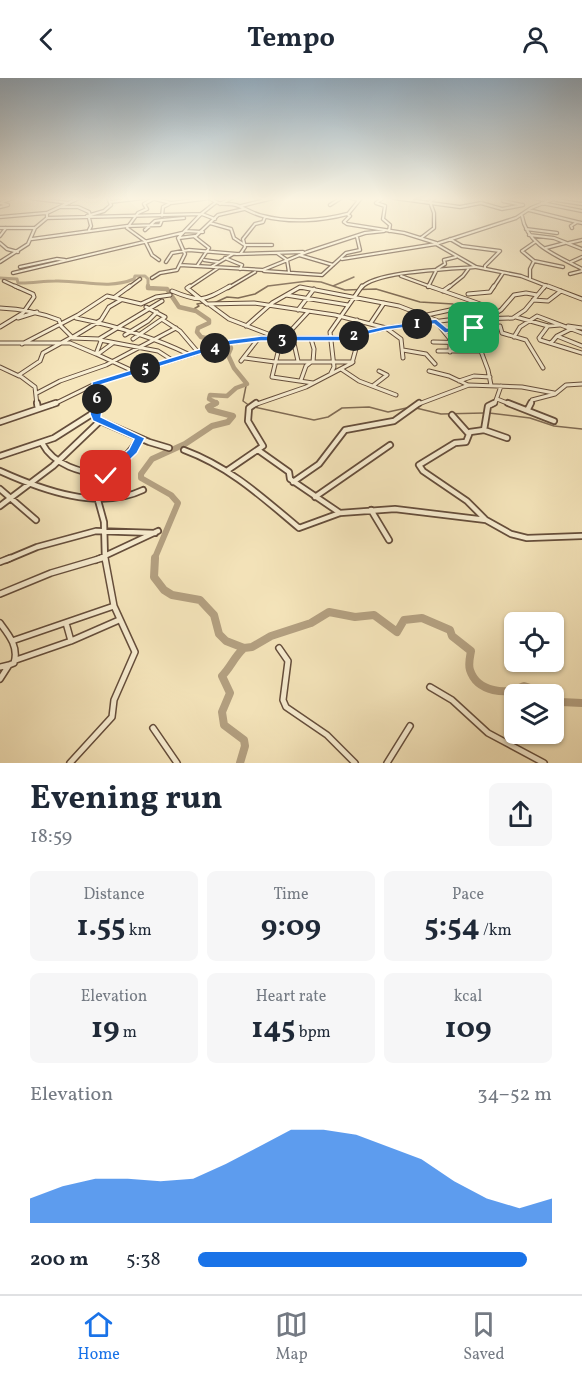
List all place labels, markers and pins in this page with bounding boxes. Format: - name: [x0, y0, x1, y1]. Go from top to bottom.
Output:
- pin: [448, 302, 499, 353]
- pin: 1: [402, 309, 432, 339]
- pin: 2: [339, 321, 369, 351]
- pin: 3: [267, 324, 297, 354]
- pin: 4: [200, 333, 230, 363]
- pin: 5: [130, 353, 160, 383]
- pin: 6: [82, 384, 112, 414]
- pin: [80, 450, 131, 501]

